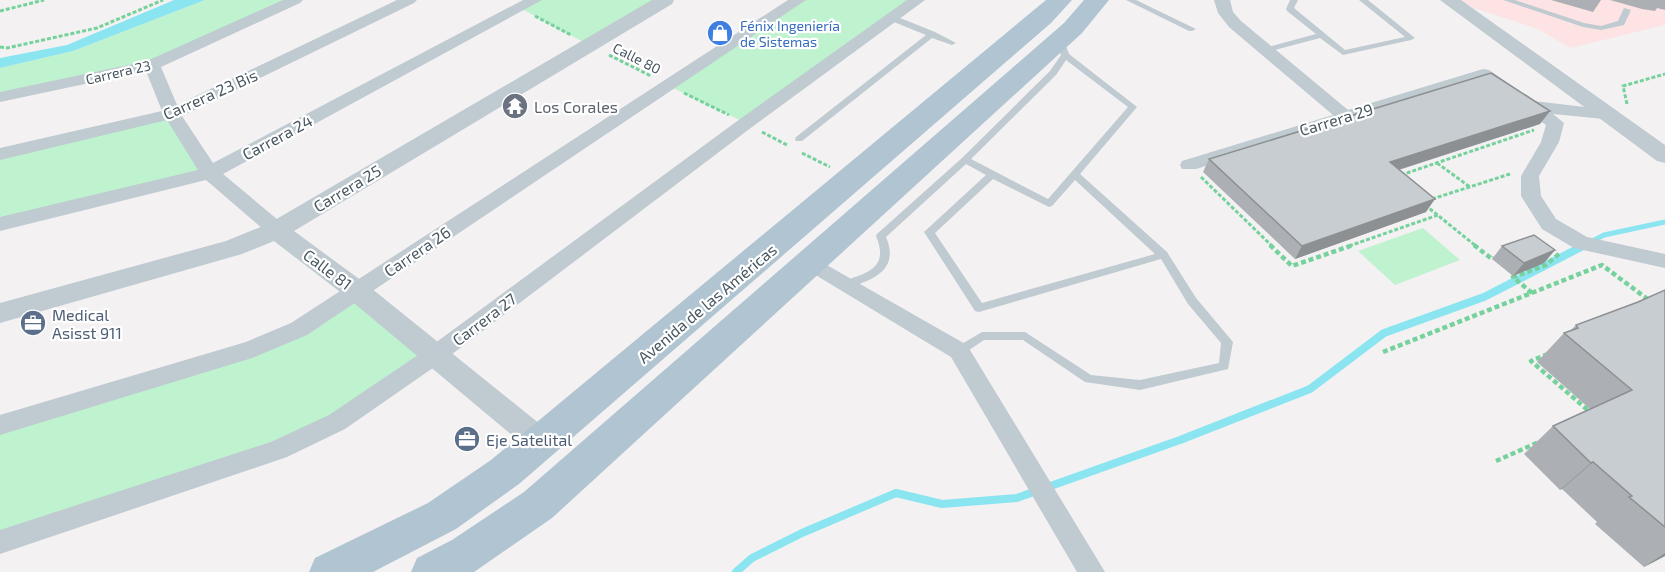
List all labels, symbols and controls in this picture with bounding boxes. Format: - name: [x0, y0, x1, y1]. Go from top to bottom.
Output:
- place label: Fénix Ingeniería de Sistemas: [740, 17, 840, 50]
- shop icon: Fénix Ingeniería de Sistemas: [705, 18, 735, 48]
- street label: Calle 80: [610, 39, 664, 77]
- street label: Carrera 23: [84, 56, 152, 88]
- street label: Carrera 23 Bis: [160, 65, 260, 123]
- temple icon: Los Corales: [500, 91, 530, 121]
- place label: Los Corales: [534, 97, 618, 116]
- street label: Carrera 29: [1297, 99, 1375, 139]
- street label: Carrera 24: [239, 111, 315, 163]
- street label: Carrera 25: [310, 160, 384, 216]
- street label: Carrera 26: [380, 222, 454, 280]
- street label: Avenida de las Américas: [634, 239, 780, 367]
- street label: Calle 81: [300, 245, 356, 293]
- street label: Carrera 27: [448, 289, 520, 349]
- place label: Medical Asisst 911: [52, 305, 122, 342]
- office icon: Medical Asisst 911: [18, 308, 48, 338]
- office icon: Eje Satelital: [452, 424, 482, 454]
- place label: Eje Satelital: [486, 430, 572, 450]

